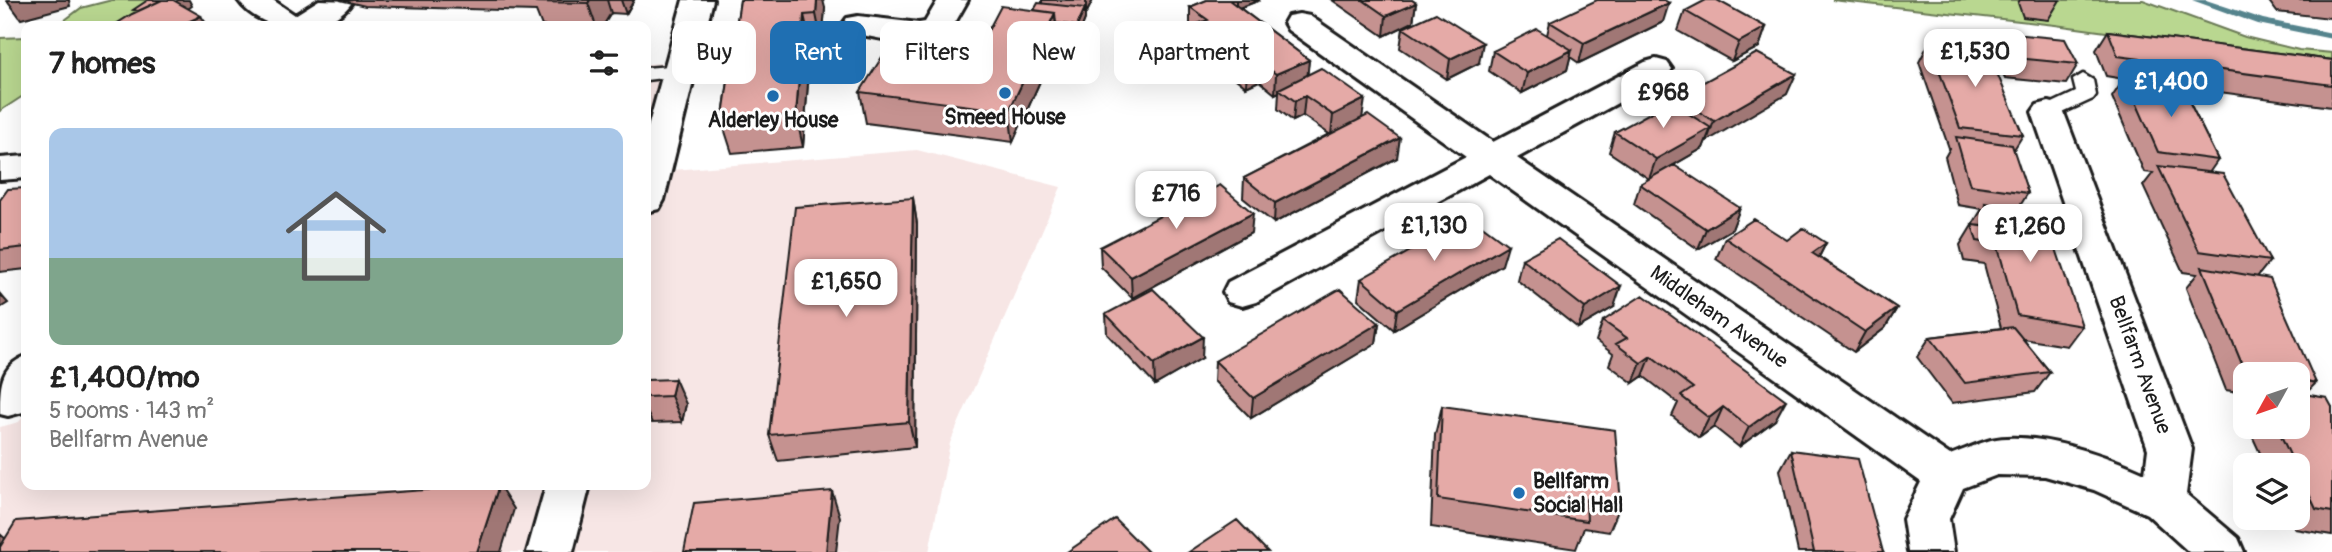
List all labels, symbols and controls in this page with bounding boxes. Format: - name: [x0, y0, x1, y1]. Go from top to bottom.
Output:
- chip: Buy: [672, 21, 756, 84]
- chip: Rent: [770, 21, 866, 84]
- chip: Filters: [880, 21, 993, 84]
- chip: New: [1007, 21, 1100, 84]
- chip: Apartment: [1114, 21, 1274, 84]
- pin: £1,530: [1918, 29, 2032, 89]
- text: £1,530: [1940, 37, 2010, 66]
- icon: filters: [585, 44, 623, 82]
- text: 7 homes: [49, 45, 156, 82]
- pin: £1,400: [2114, 60, 2228, 119]
- text: £1,400: [2134, 67, 2208, 96]
- pin: £968: [1622, 71, 1704, 130]
- text: £968: [1637, 78, 1689, 107]
- marker: Smeed House: [997, 85, 1013, 101]
- marker: Alderley House: [765, 88, 781, 104]
- place label: Smeed House: [944, 104, 1066, 131]
- place label: Alderley House: [708, 107, 839, 134]
- pin: £716: [1135, 172, 1217, 231]
- icon: home: [273, 173, 399, 299]
- text: £716: [1151, 179, 1201, 208]
- pin: £1,130: [1377, 204, 1491, 263]
- pin: £1,260: [1973, 204, 2087, 264]
- text: £1,130: [1400, 211, 1468, 240]
- text: £1,260: [1994, 212, 2066, 241]
- street label: Middleham Avenue: [1645, 259, 1794, 375]
- pin: £1,650: [789, 260, 903, 319]
- text: £1,650: [810, 267, 882, 296]
- street label: Bellfarm Avenue: [2103, 292, 2178, 438]
- text: £1,400/mo: [49, 359, 200, 396]
- north arrow: [2233, 362, 2310, 439]
- map controls: [2233, 362, 2310, 530]
- text: 5 rooms · 143 m²: [49, 396, 214, 425]
- text: Bellfarm Avenue: [49, 425, 208, 454]
- button: layers: [2233, 453, 2310, 530]
- place label: Bellfarm Social Hall: [1533, 468, 1623, 519]
- marker: Bellfarm Social Hall: [1511, 485, 1527, 501]

